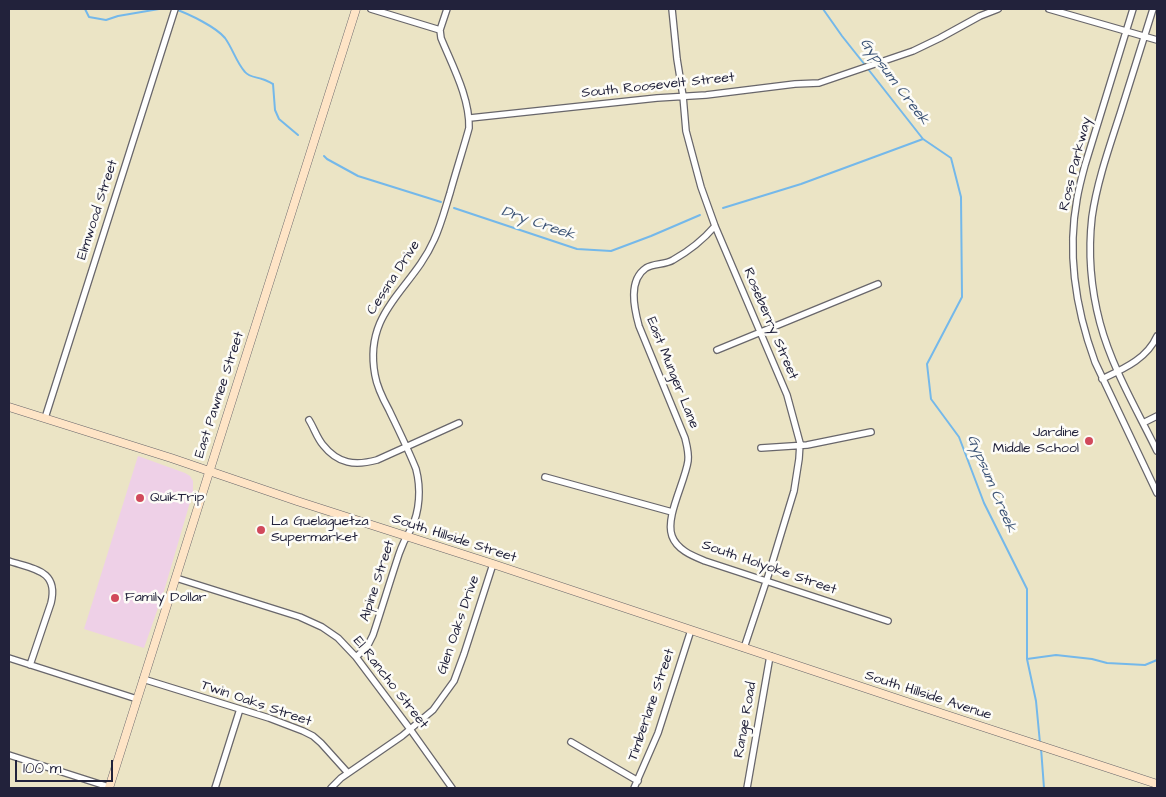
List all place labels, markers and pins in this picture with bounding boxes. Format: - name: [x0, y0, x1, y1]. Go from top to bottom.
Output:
- place label: Jardine Middle School: [993, 425, 1079, 458]
- marker: Jardine Middle School: [1083, 435, 1095, 447]
- place label: QuikTrip: [150, 490, 204, 506]
- marker: QuikTrip: [134, 492, 146, 504]
- place label: La Guelaguetza Supermarket: [271, 514, 369, 546]
- marker: La Guelaguetza Supermarket: [255, 524, 267, 536]
- place label: Family Dollar: [125, 590, 207, 606]
- marker: Family Dollar: [109, 592, 121, 604]

